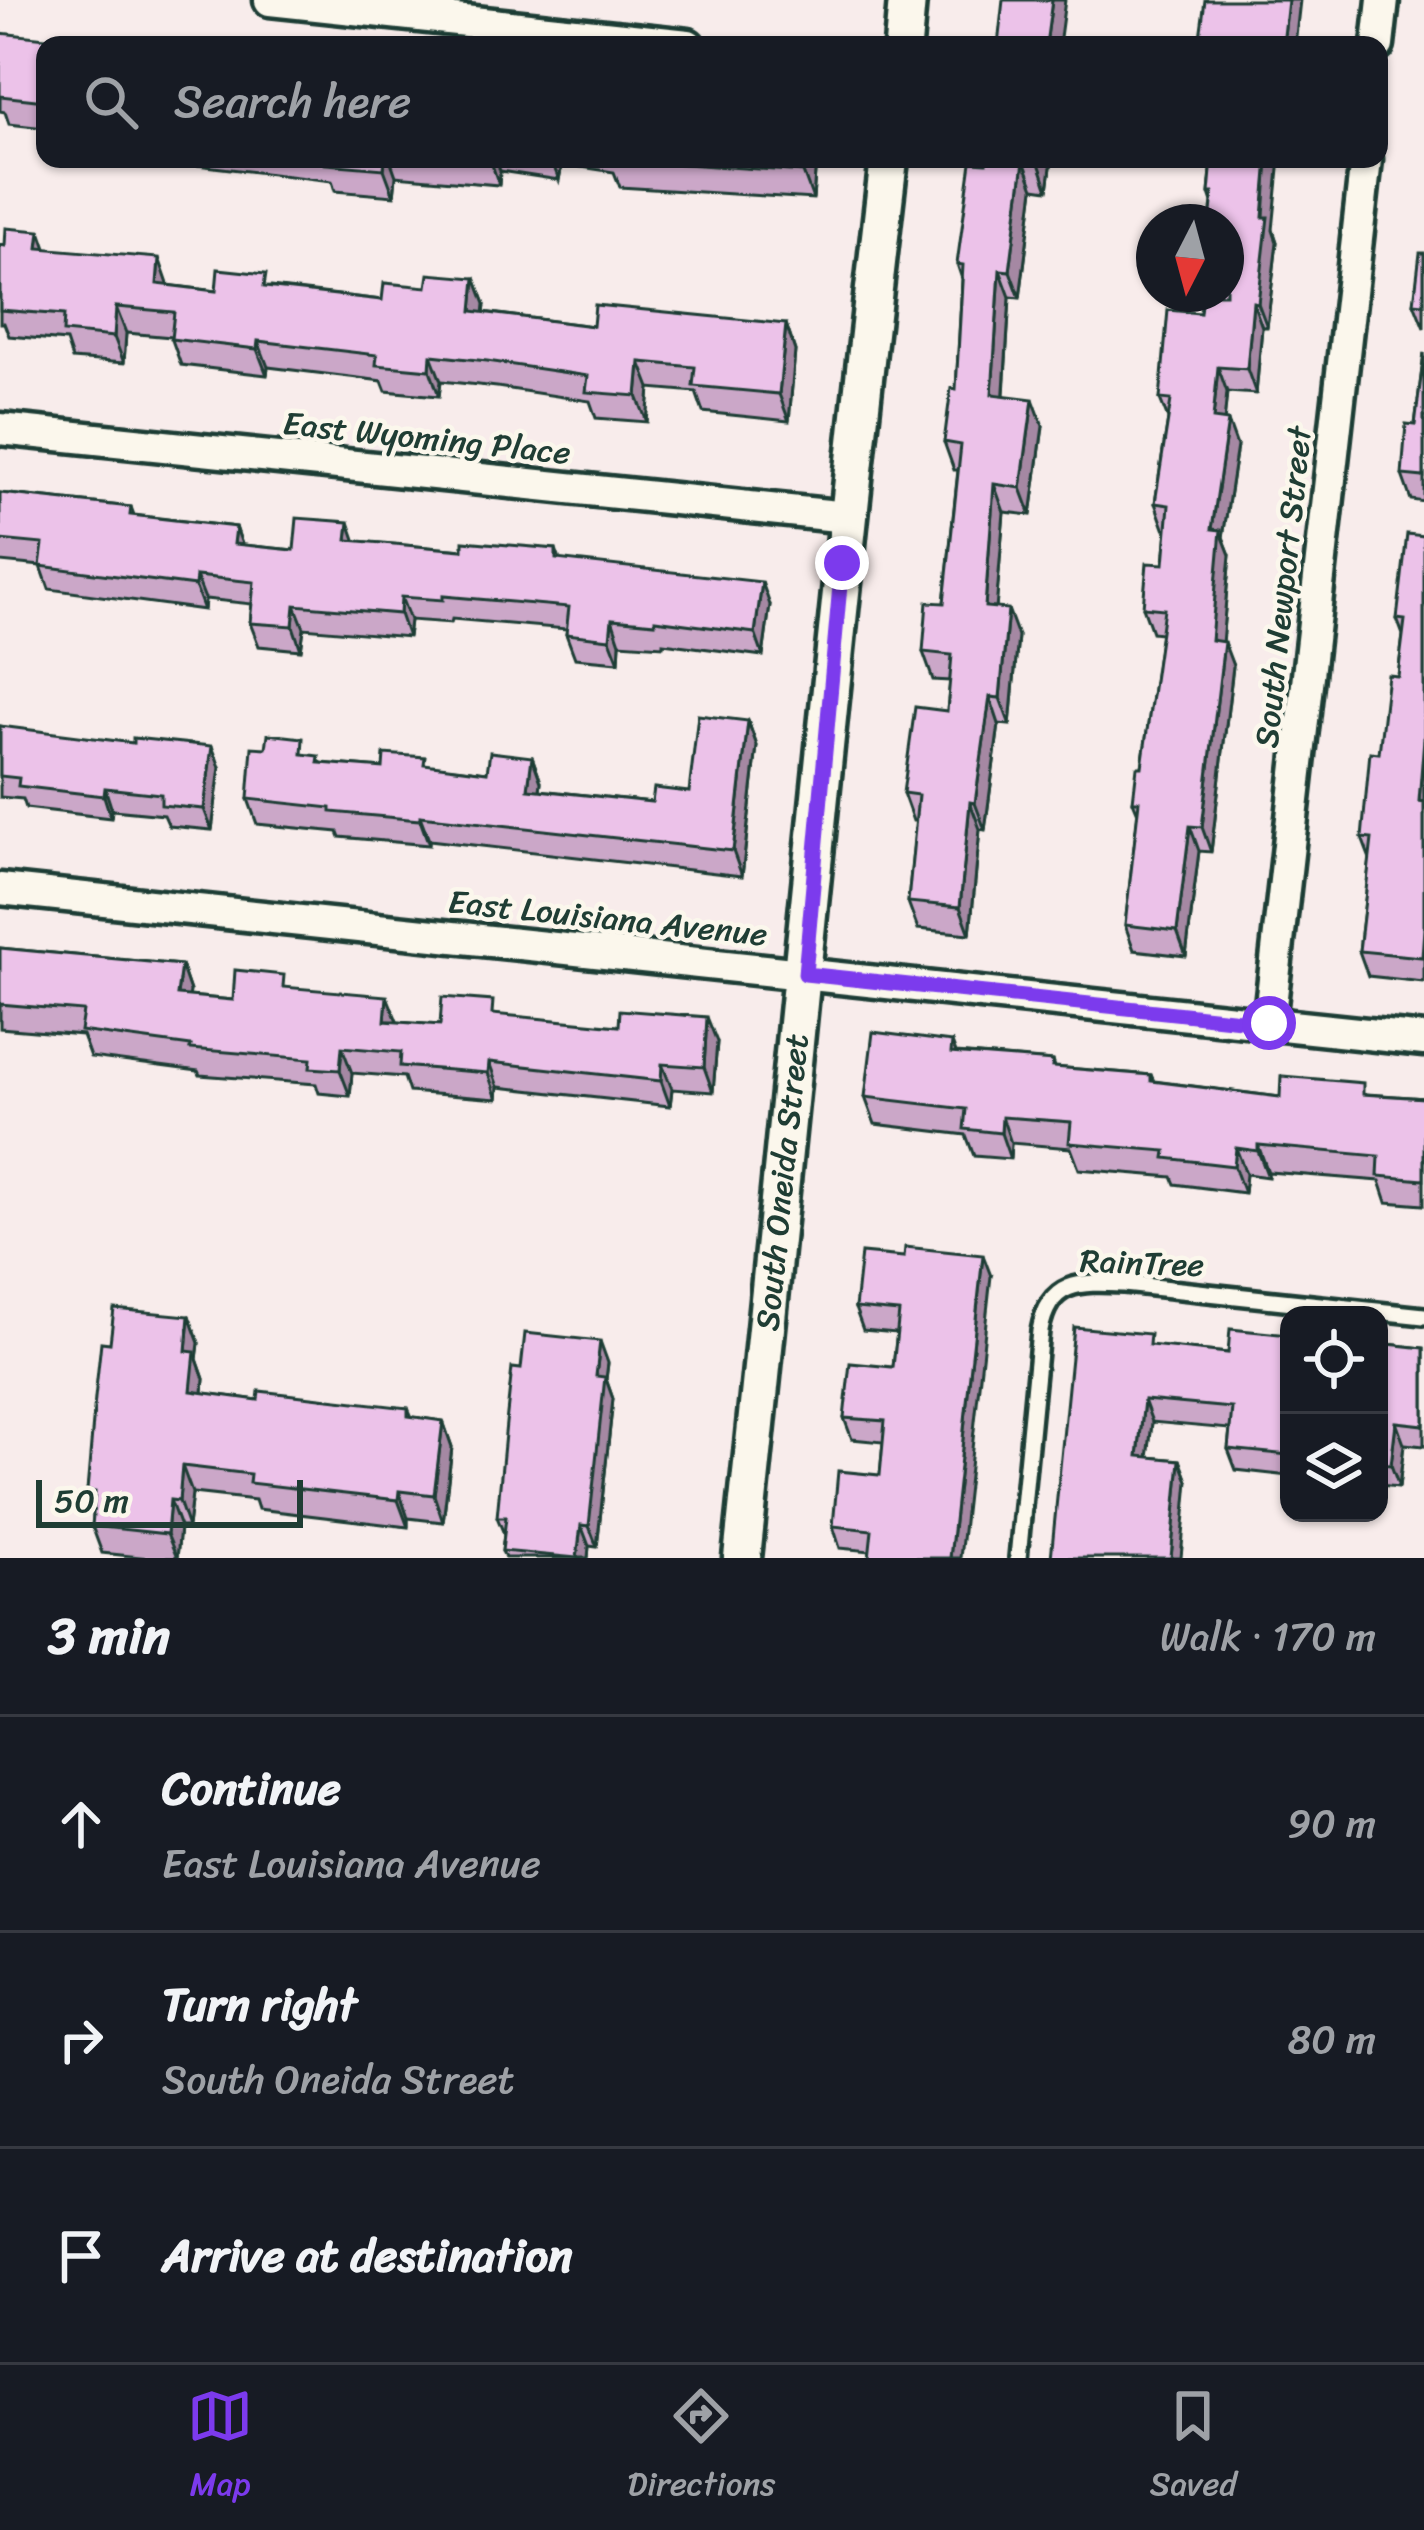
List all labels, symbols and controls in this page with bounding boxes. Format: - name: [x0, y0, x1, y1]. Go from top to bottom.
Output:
- search box: [36, 36, 1388, 168]
- text: Search here: [174, 62, 411, 142]
- icon: search: [78, 69, 144, 135]
- north arrow: [1136, 204, 1244, 312]
- street label: East Wyoming Place: [280, 394, 574, 482]
- street label: South Newport Street: [1237, 422, 1329, 751]
- route end: [815, 536, 869, 590]
- street label: East Louisiana Avenue: [445, 872, 770, 964]
- route start: [1242, 996, 1296, 1050]
- street label: South Oneida Street: [738, 1031, 826, 1334]
- street label: RainTree: [1079, 1232, 1205, 1294]
- map controls: [1280, 1306, 1388, 1522]
- button: locate: [1280, 1306, 1388, 1414]
- button: layers: [1280, 1414, 1388, 1522]
- text: 50 m: [54, 1472, 129, 1530]
- scale bar: [36, 1474, 303, 1527]
- text: 3 min: [48, 1591, 170, 1681]
- text: Walk · 170 m: [1160, 1602, 1376, 1671]
- text: Continue: [162, 1749, 341, 1829]
- text: 90 m: [1287, 1789, 1376, 1858]
- icon: ahead: [48, 1791, 114, 1857]
- text: East Louisiana Avenue: [162, 1829, 541, 1898]
- text: Turn right: [162, 1965, 357, 2045]
- text: 80 m: [1288, 2005, 1376, 2074]
- icon: right: [48, 2007, 114, 2073]
- text: South Oneida Street: [162, 2045, 515, 2114]
- text: Arrive at destination: [162, 2216, 572, 2296]
- icon: arrive: [48, 2223, 114, 2289]
- tab: Map: [187, 2383, 253, 2513]
- tab: Directions: [628, 2383, 775, 2513]
- tab: Saved: [1150, 2383, 1237, 2513]

